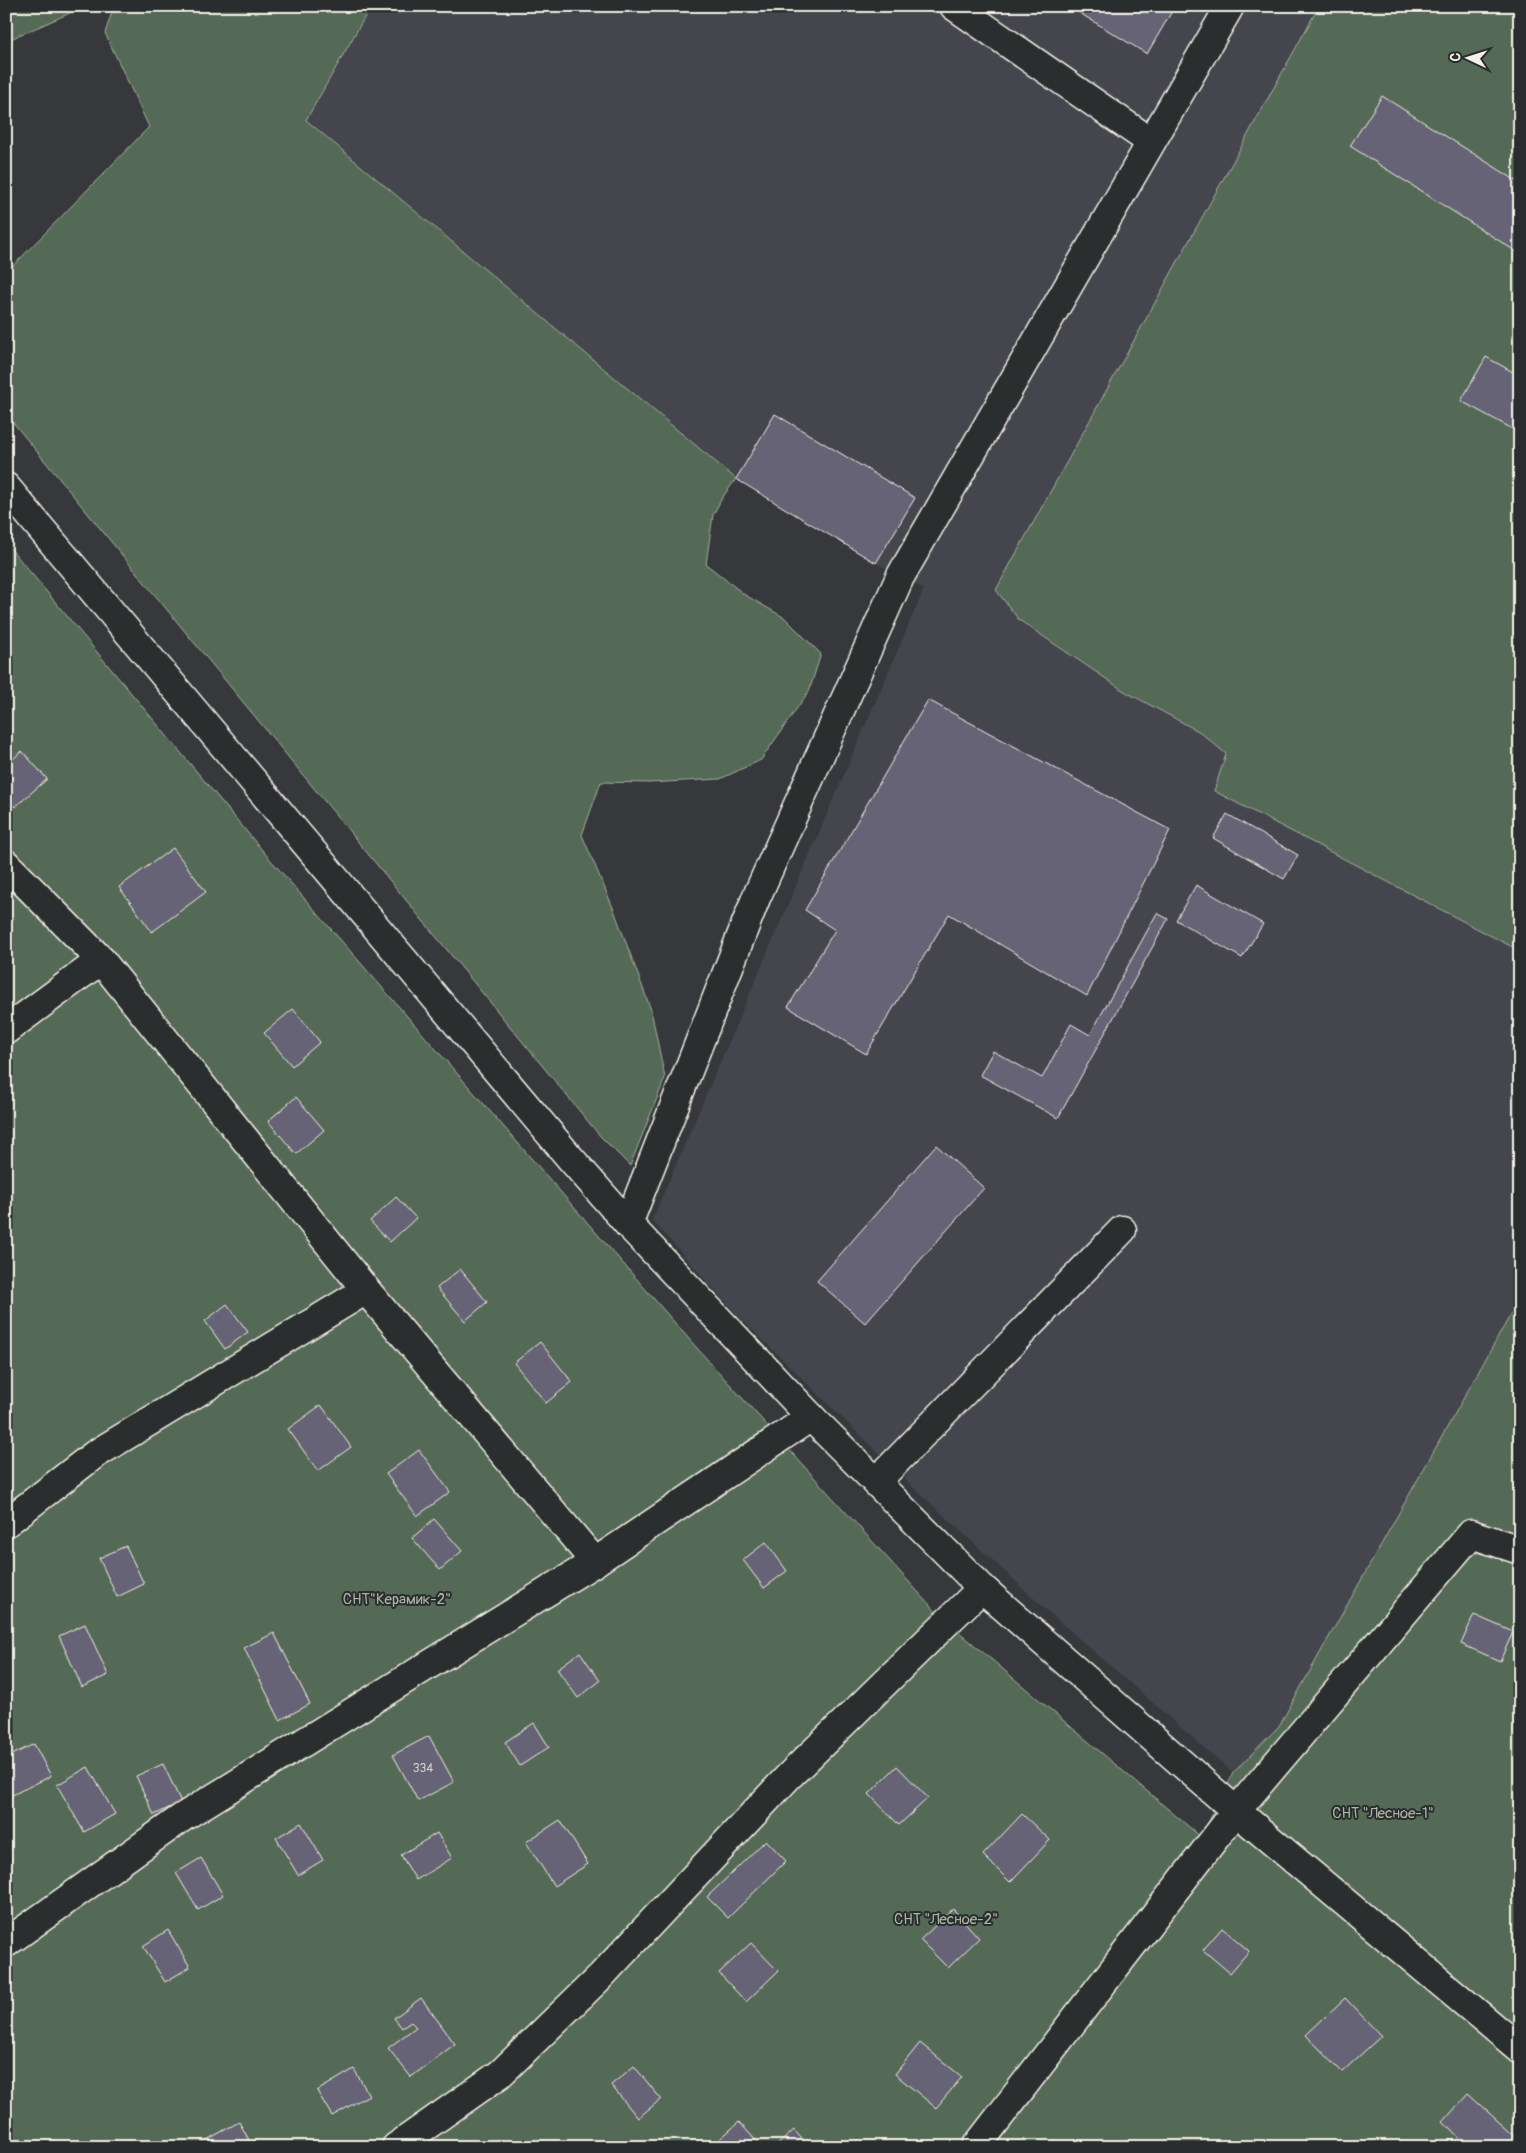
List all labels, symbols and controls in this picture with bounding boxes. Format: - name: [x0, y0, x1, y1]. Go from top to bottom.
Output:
- north arrow: [1444, 32, 1494, 82]
- text: С: [1447, 52, 1464, 62]
- park label: СНТ"Керамик-2": [343, 1590, 451, 1609]
- house number: 334: [413, 1761, 433, 1776]
- park label: СНТ "Лесное-1": [1332, 1804, 1434, 1823]
- park label: СНТ "Лесное-2": [894, 1910, 998, 1929]

